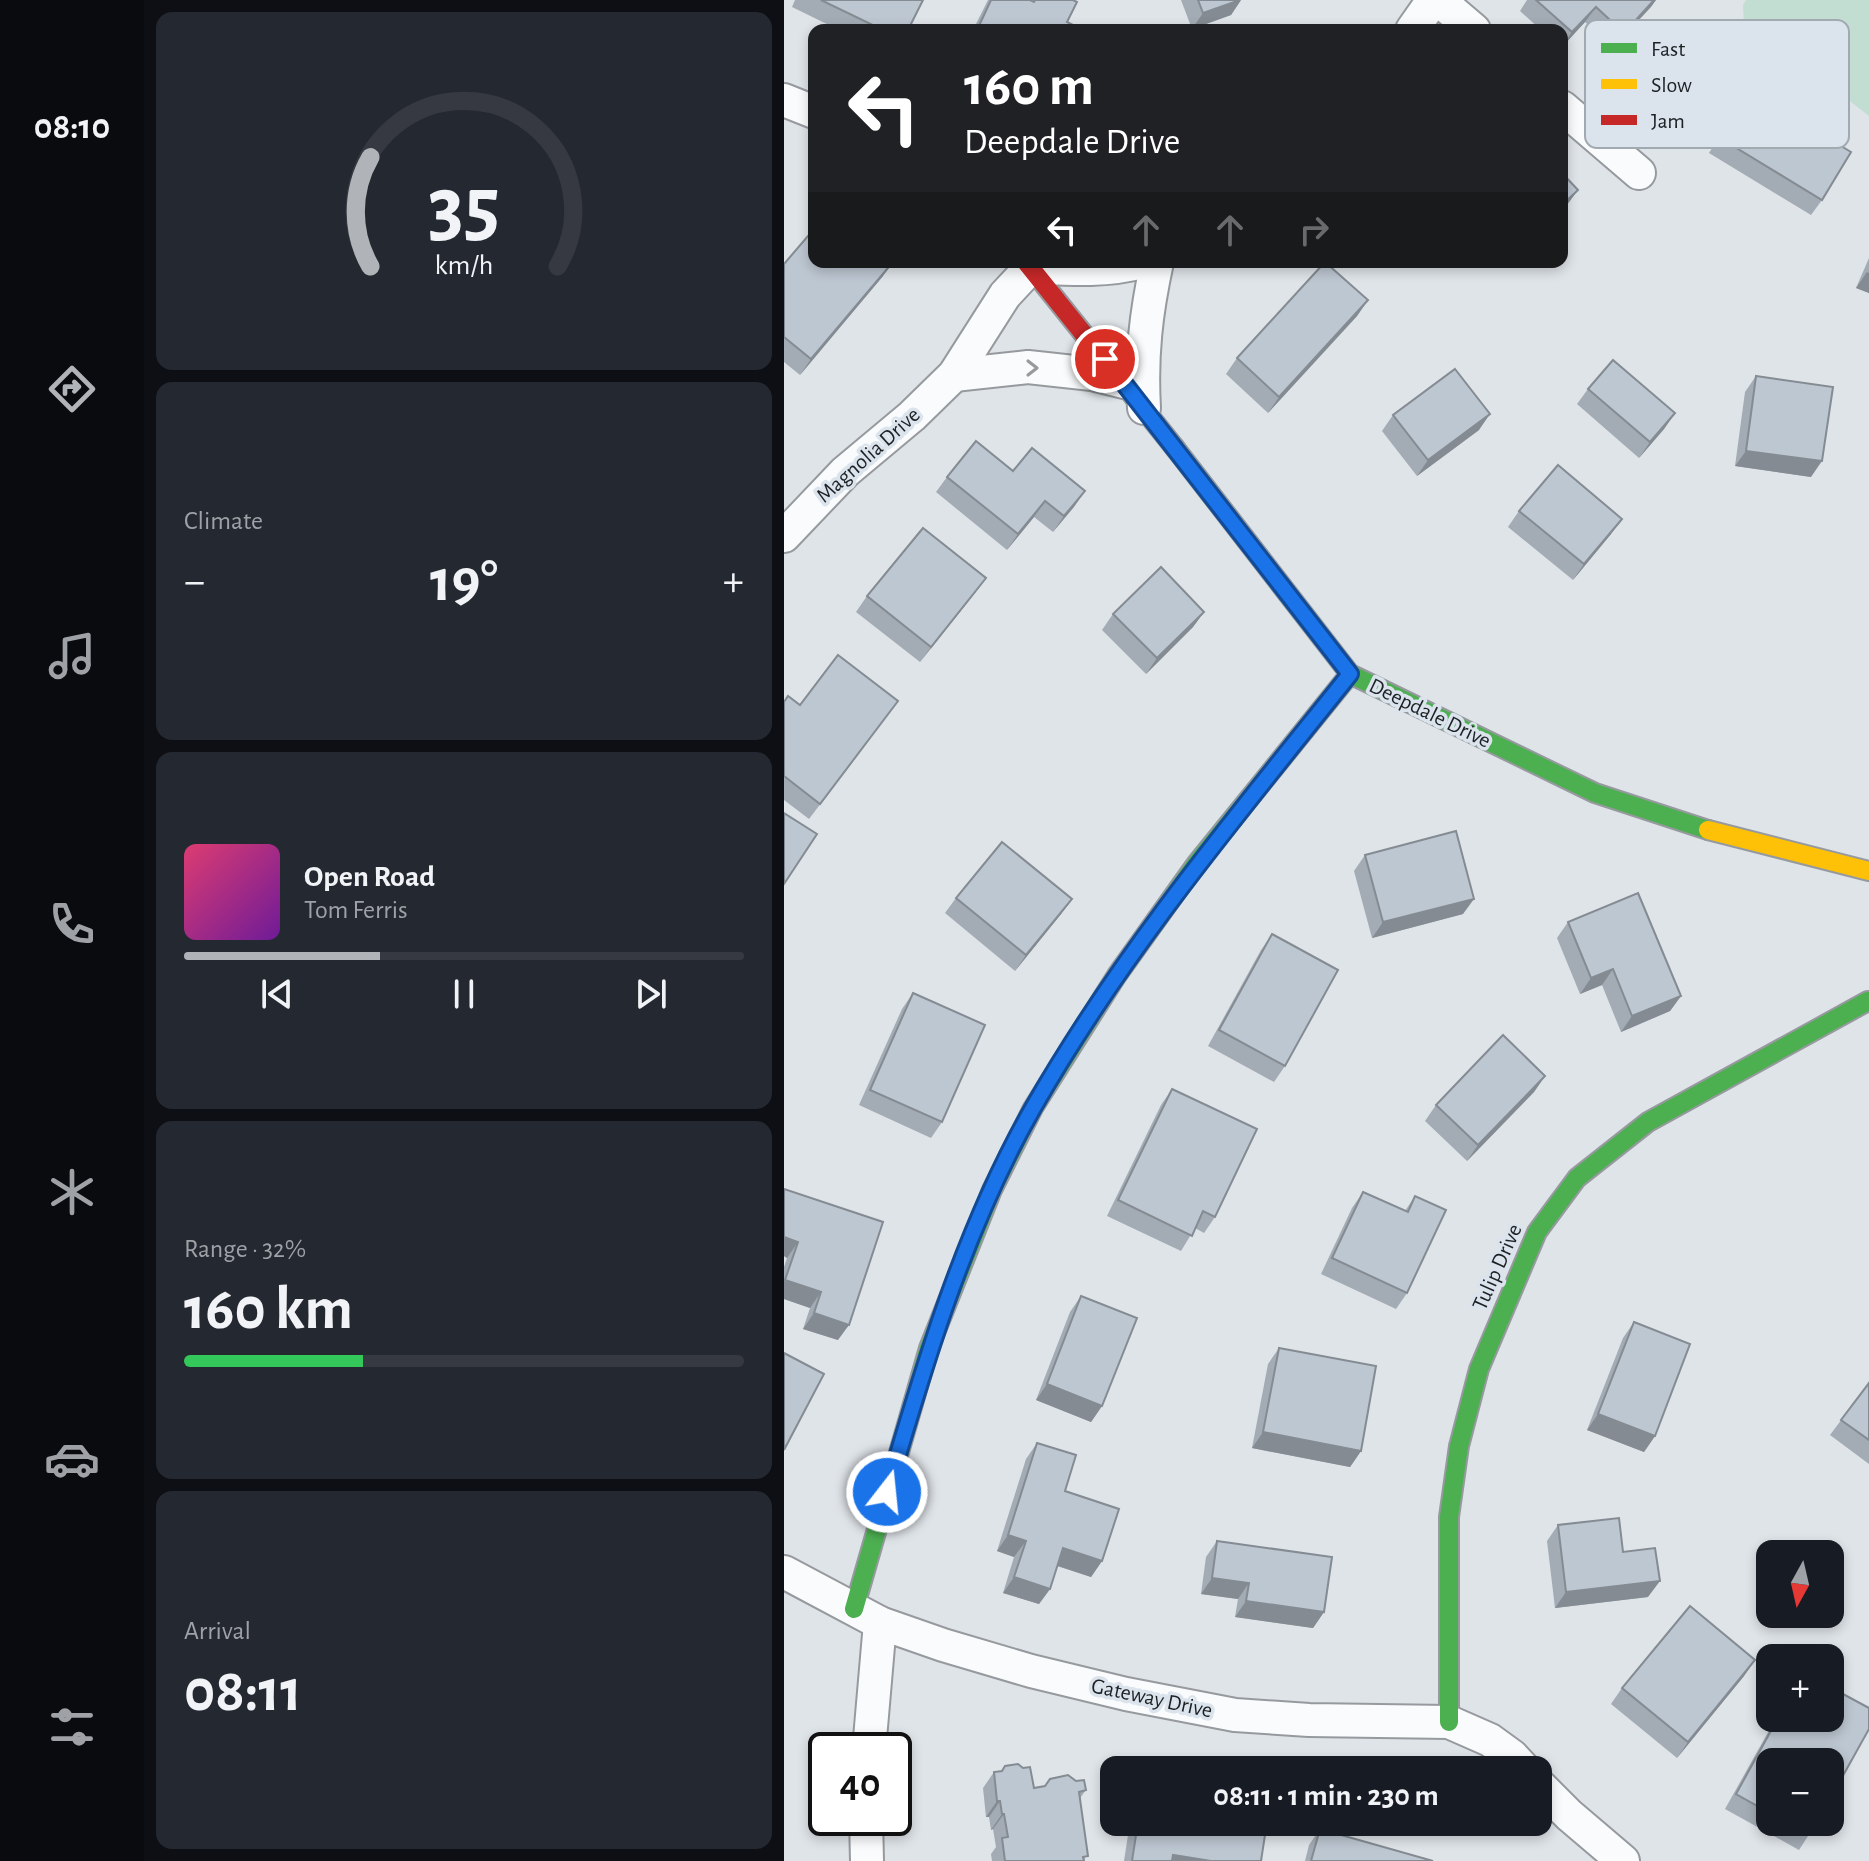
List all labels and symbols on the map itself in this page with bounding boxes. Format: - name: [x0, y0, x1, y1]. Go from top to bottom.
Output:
- legend: [1585, 20, 1849, 148]
- text: Fast: [1651, 38, 1685, 60]
- text: Slow: [1651, 74, 1692, 96]
- text: Jam: [1651, 110, 1685, 132]
- pin: [1071, 325, 1139, 393]
- one-way arrow: [1026, 359, 1039, 377]
- street label: Magnolia Drive: [812, 403, 924, 507]
- street label: Deepdale Drive: [1366, 674, 1494, 752]
- street label: Tulip Drive: [1468, 1221, 1526, 1313]
- position arrow: [845, 1450, 929, 1534]
- north arrow: [1756, 1540, 1844, 1628]
- street label: Gateway Drive: [1089, 1674, 1215, 1722]
- speed limit sign: 40: [808, 1732, 912, 1836]

